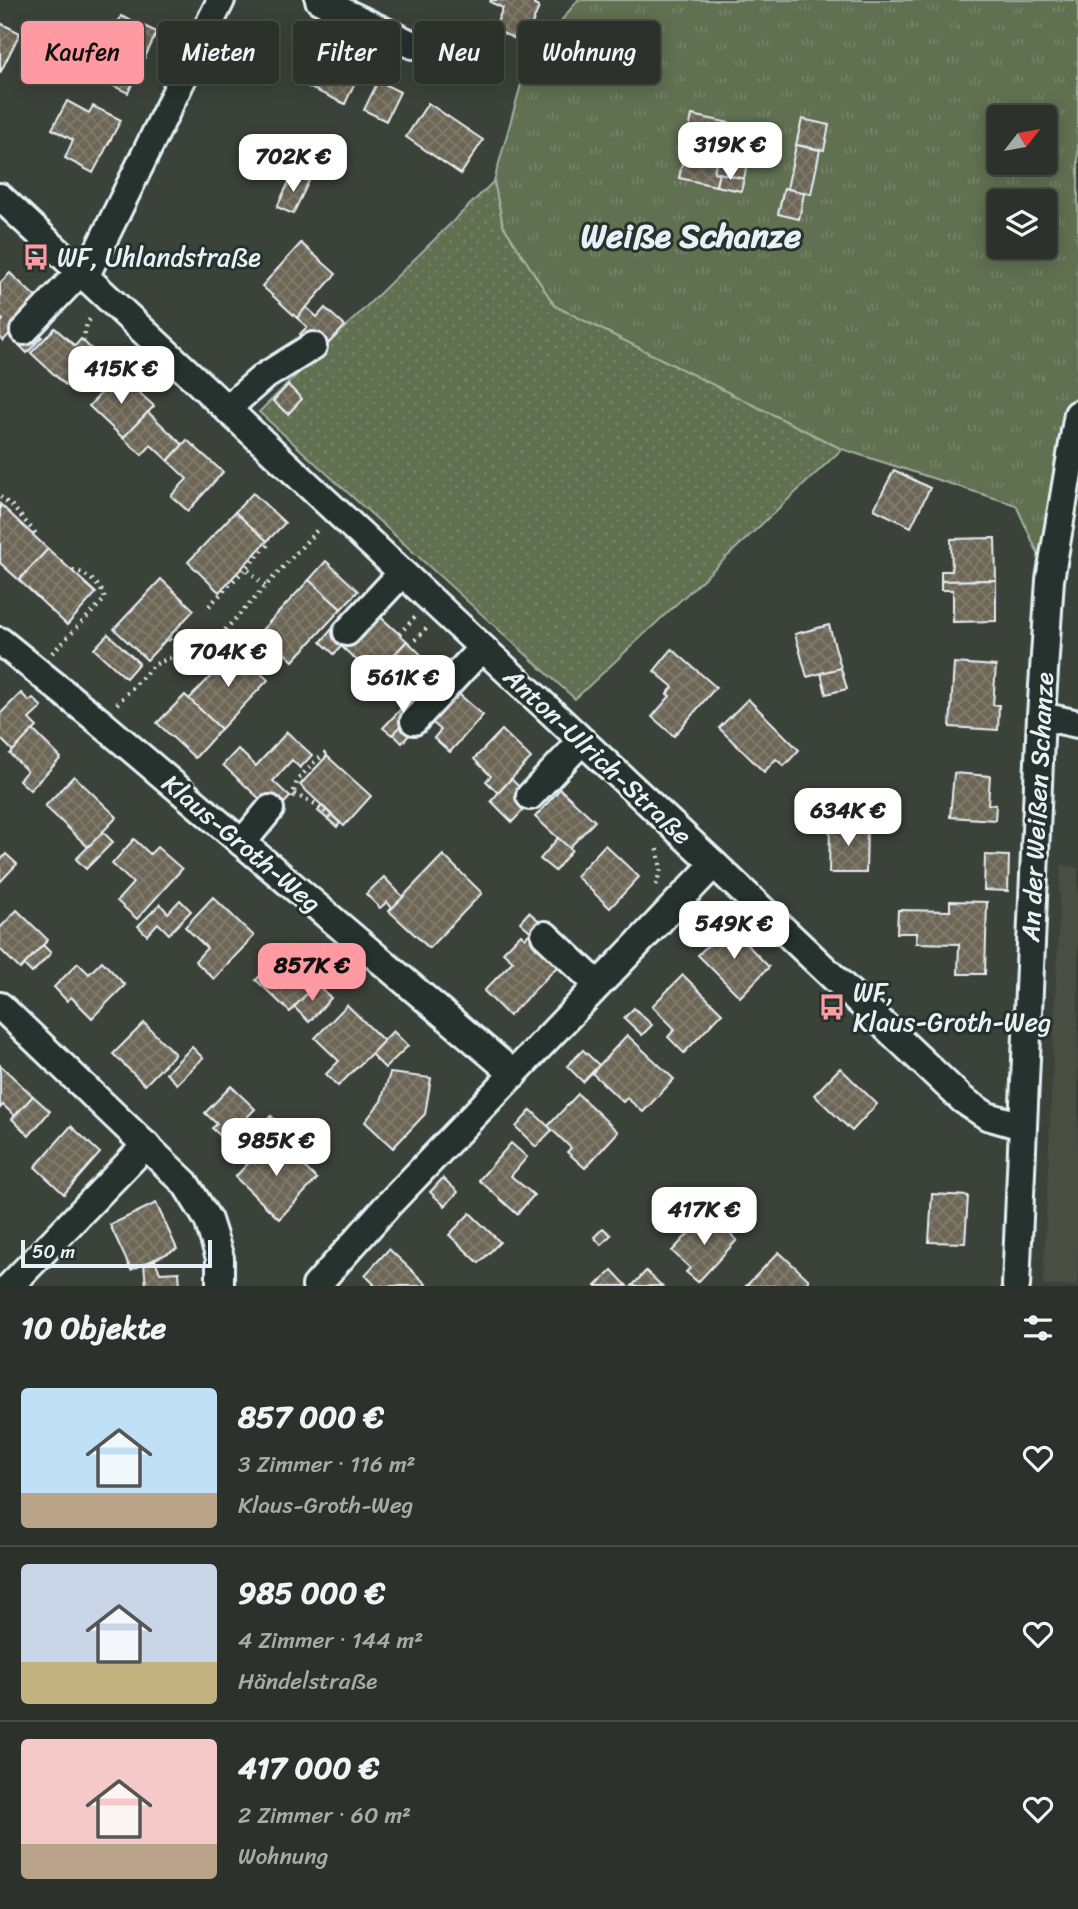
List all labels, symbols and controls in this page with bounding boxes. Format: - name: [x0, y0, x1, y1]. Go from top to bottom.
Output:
- chip: Kaufen: [21, 21, 144, 84]
- chip: Mieten: [158, 21, 279, 84]
- chip: Filter: [293, 21, 400, 84]
- chip: Neu: [414, 21, 504, 84]
- chip: Wohnung: [518, 21, 660, 84]
- north arrow: [987, 105, 1057, 175]
- map controls: [987, 105, 1057, 259]
- pin: 319K €: [673, 122, 787, 182]
- text: 319K €: [694, 124, 766, 165]
- pin: 702K €: [236, 134, 350, 194]
- text: 702K €: [255, 136, 331, 177]
- button: layers: [987, 189, 1057, 259]
- district label: Weiße Schanze: [581, 207, 801, 265]
- place label: WF, Uhlandstraße: [57, 234, 261, 280]
- bus stop icon: WF, Uhlandstraße: [21, 242, 51, 272]
- pin: 415K €: [64, 346, 178, 406]
- text: 415K €: [84, 348, 158, 389]
- pin: 704K €: [171, 630, 285, 689]
- text: 704K €: [189, 631, 267, 672]
- street label: Anton-Ulrich-Straße: [492, 655, 703, 857]
- pin: 561K €: [346, 656, 460, 715]
- text: 561K €: [367, 657, 439, 698]
- street label: An der Weißen Schanze: [1007, 671, 1067, 944]
- street label: Klaus-Groth-Weg: [151, 762, 333, 924]
- pin: 634K €: [791, 788, 905, 848]
- text: 634K €: [810, 790, 886, 831]
- pin: 549K €: [677, 902, 791, 961]
- text: 549K €: [695, 903, 773, 944]
- pin: 857K €: [255, 944, 369, 1003]
- text: 857K €: [274, 945, 350, 986]
- place label: WF, Klaus-Groth-Weg: [853, 969, 1051, 1045]
- bus stop icon: WF, Klaus-Groth-Weg: [817, 992, 847, 1022]
- pin: 985K €: [219, 1118, 333, 1178]
- text: 985K €: [237, 1120, 315, 1161]
- pin: 417K €: [647, 1188, 761, 1247]
- text: 417K €: [668, 1189, 740, 1230]
- text: 50 m: [32, 1235, 75, 1268]
- scale bar: [21, 1237, 212, 1269]
- text: 10 Objekte: [21, 1301, 166, 1355]
- icon: filters: [1019, 1309, 1057, 1347]
- text: 857 000 €: [238, 1390, 384, 1444]
- icon: home: [77, 1416, 161, 1500]
- icon: heart: [1019, 1439, 1057, 1477]
- text: 3 Zimmer · 116 m²: [238, 1444, 416, 1485]
- text: Klaus-Groth-Weg: [238, 1485, 413, 1526]
- text: 985 000 €: [238, 1566, 385, 1620]
- icon: home: [77, 1592, 161, 1676]
- icon: heart: [1019, 1615, 1057, 1653]
- text: 4 Zimmer · 144 m²: [238, 1620, 423, 1661]
- text: Händelstraße: [238, 1661, 377, 1702]
- text: 417 000 €: [238, 1741, 379, 1795]
- icon: home: [77, 1767, 161, 1851]
- icon: heart: [1019, 1790, 1057, 1828]
- text: 2 Zimmer · 60 m²: [238, 1795, 411, 1836]
- text: Wohnung: [238, 1836, 328, 1877]

